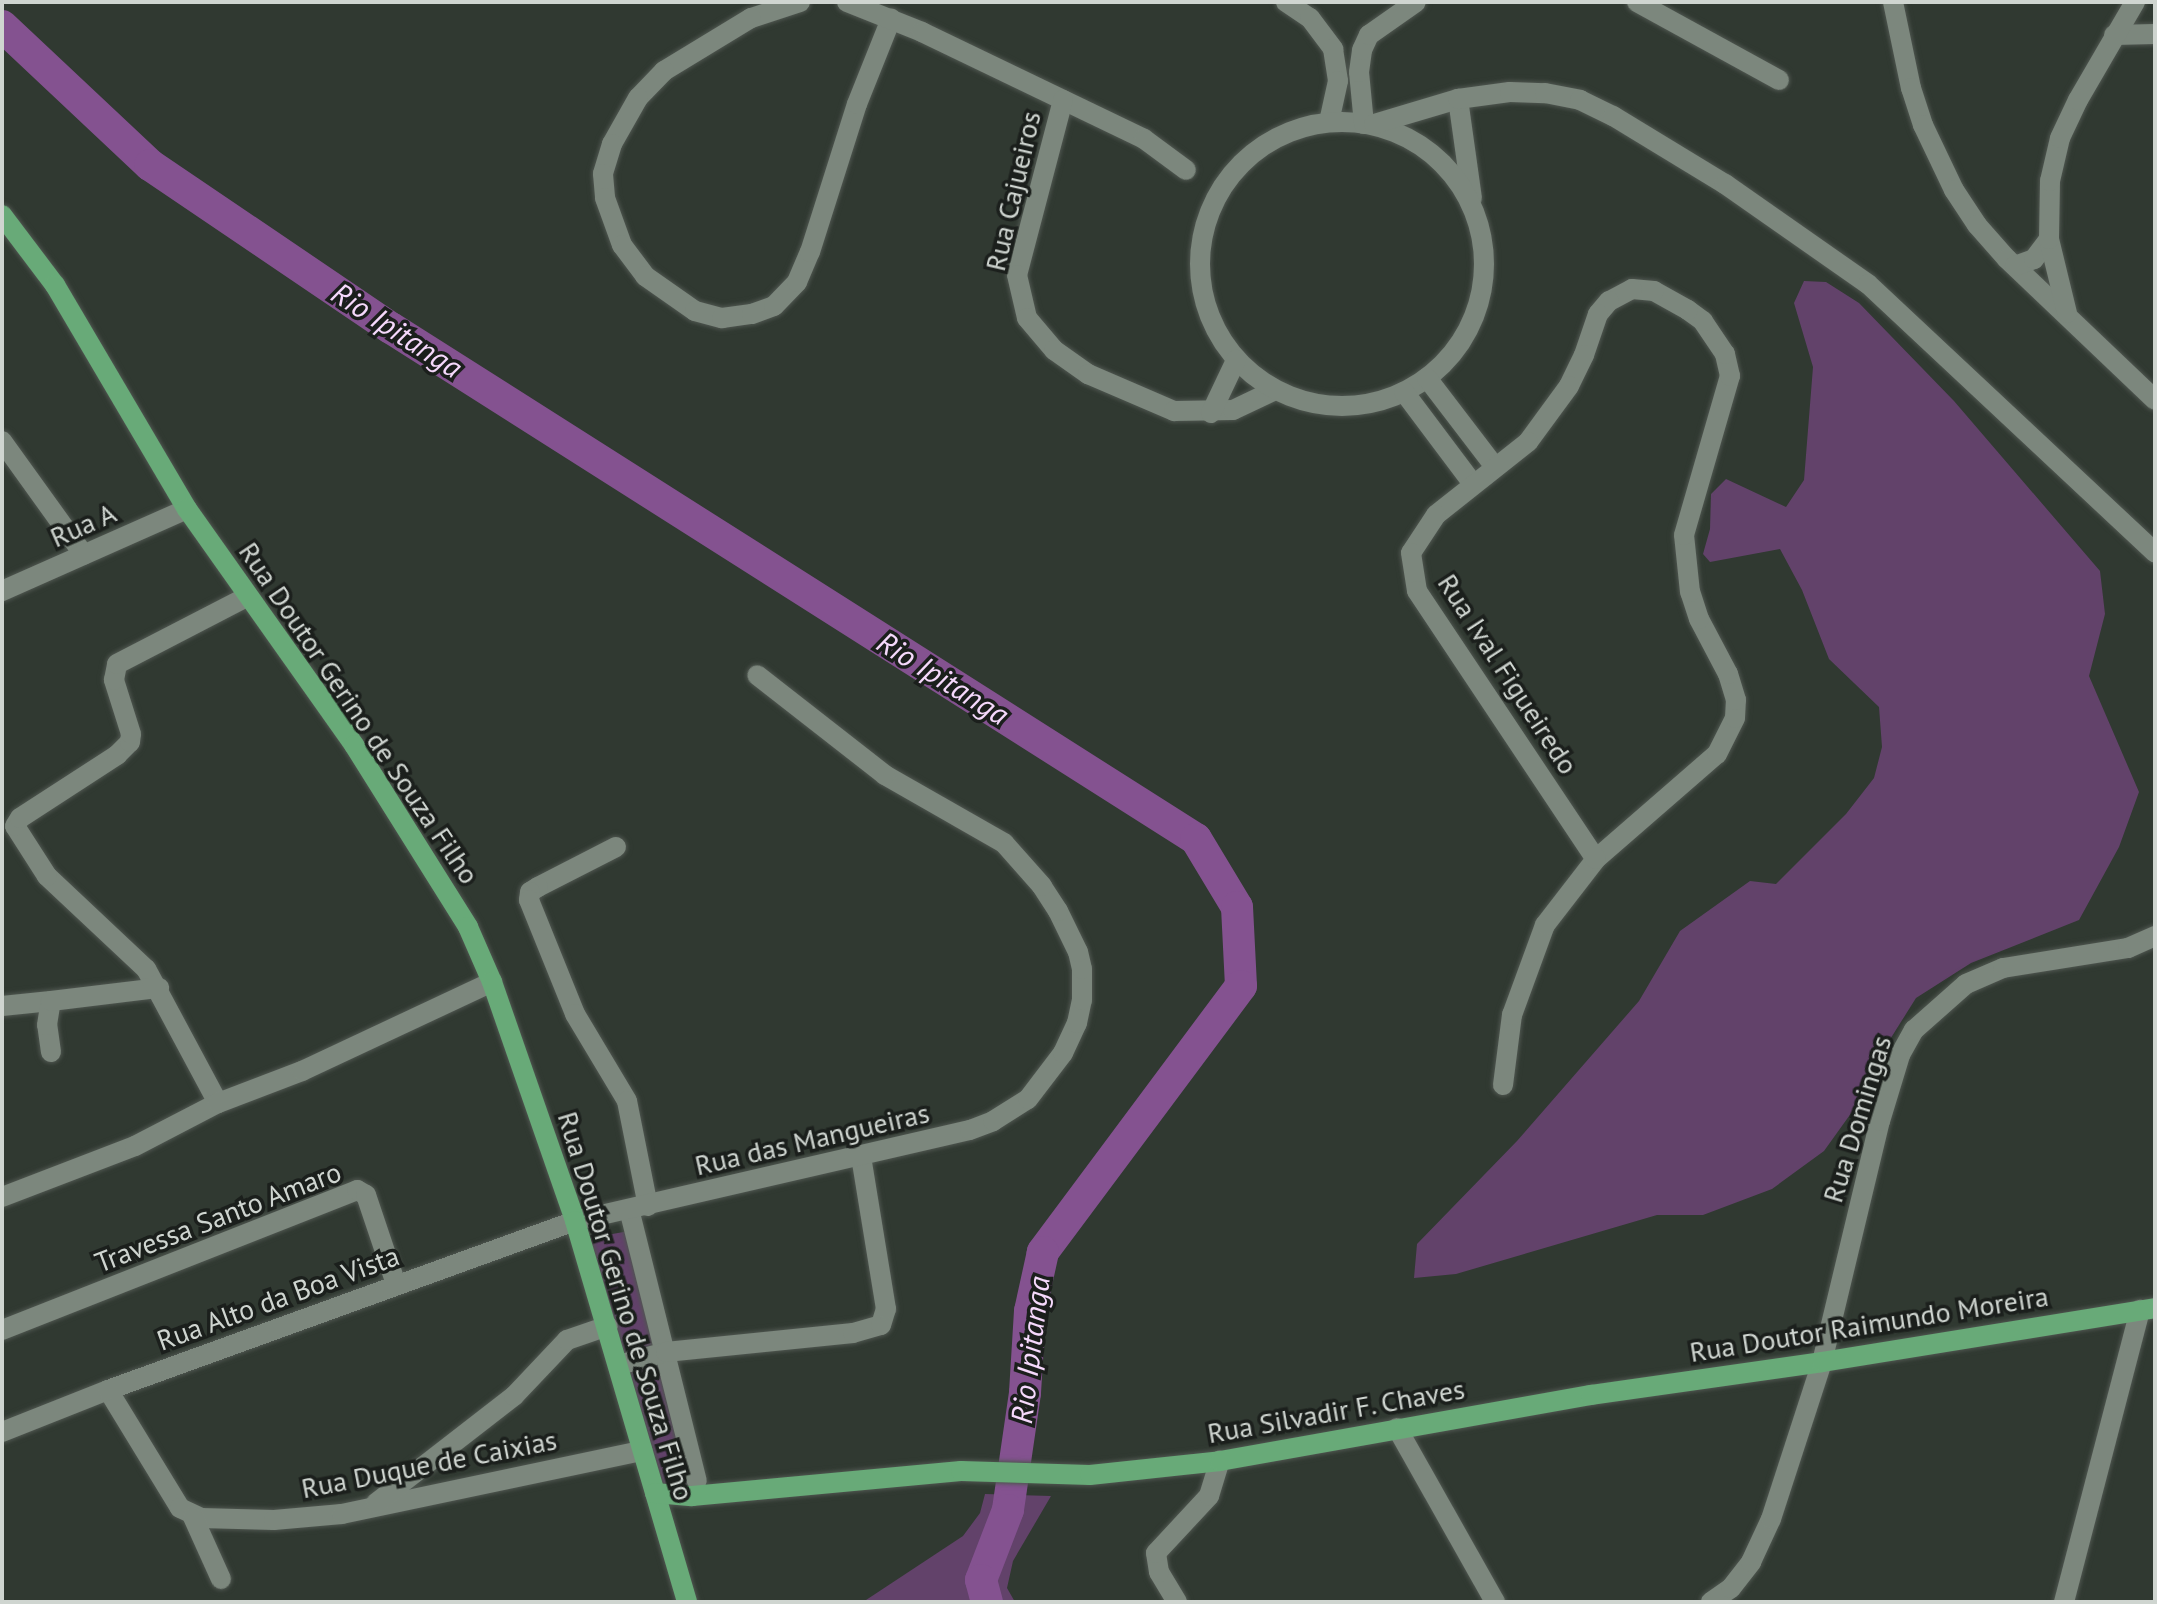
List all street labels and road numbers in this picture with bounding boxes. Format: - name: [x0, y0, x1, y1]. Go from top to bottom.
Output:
- street label: Rua Cajueiros: [978, 108, 1048, 274]
- street label: Rua A: [45, 496, 121, 554]
- street label: Rua Doutor Gerino de Souza Filho: [232, 536, 486, 890]
- street label: Rua Ival Figueiredo: [1431, 568, 1585, 780]
- street label: Rua Domingas: [1816, 1032, 1898, 1206]
- street label: Rua das Mangueiras: [692, 1096, 932, 1182]
- street label: Rua Doutor Gerino de Souza Filho: [551, 1108, 701, 1504]
- street label: Travessa Santo Amaro: [90, 1154, 346, 1280]
- street label: Rua Alto da Boa Vista: [152, 1238, 404, 1358]
- street label: Rua Doutor Raimundo Moreira: [1687, 1279, 2051, 1369]
- street label: Rua Silvadir F. Chaves: [1204, 1372, 1468, 1450]
- street label: Rua Duque de Caixias: [299, 1423, 559, 1505]

